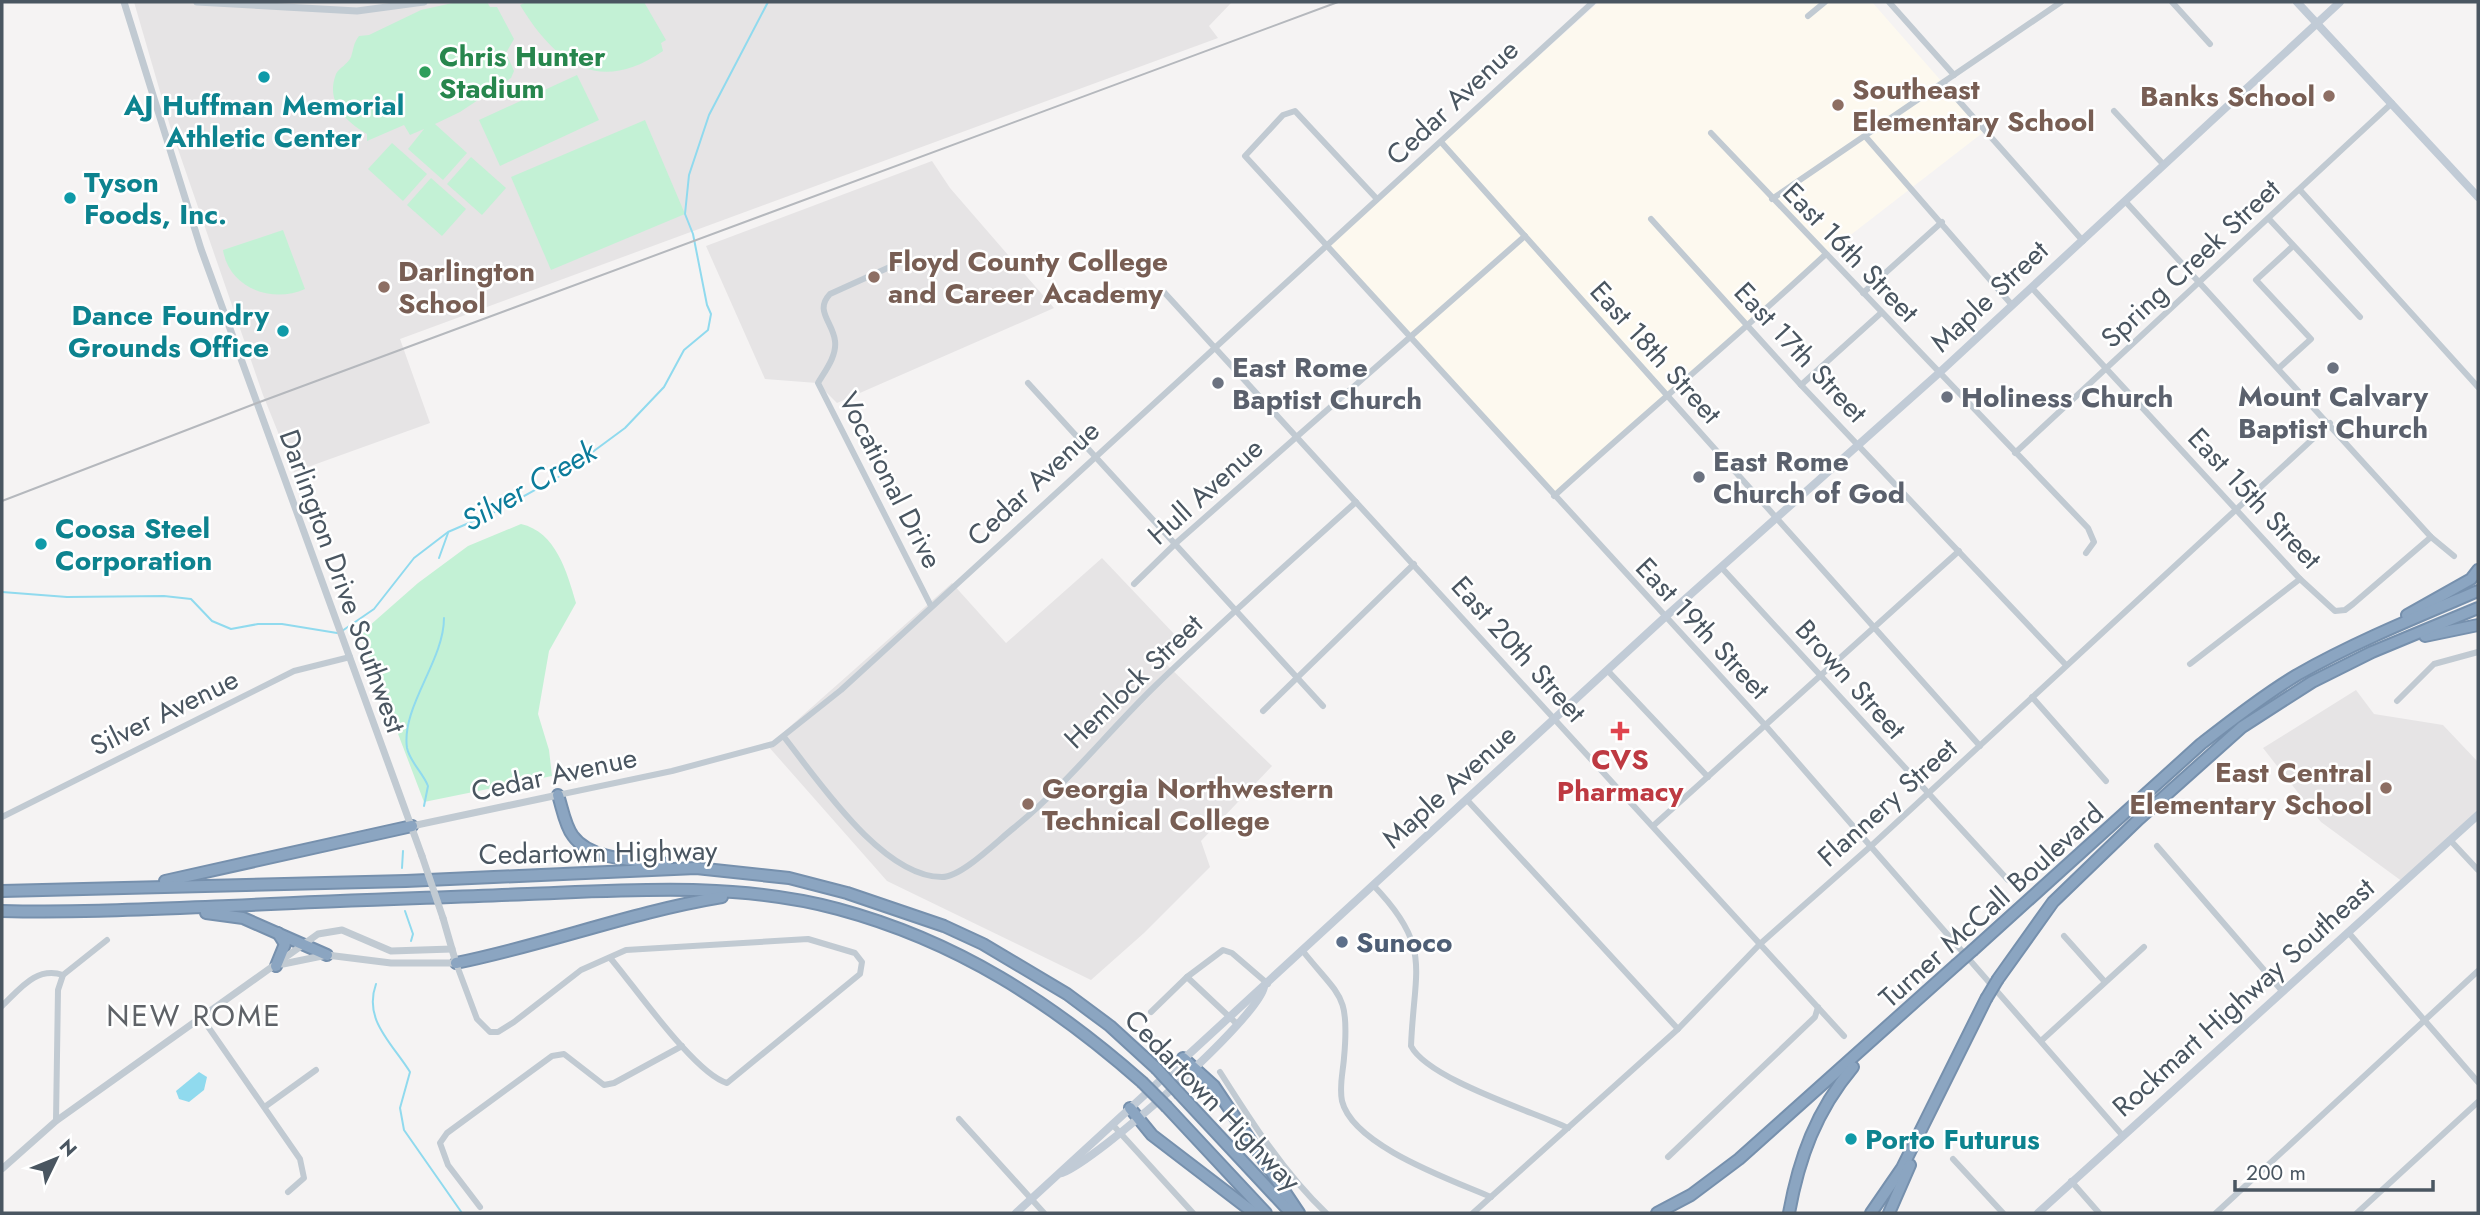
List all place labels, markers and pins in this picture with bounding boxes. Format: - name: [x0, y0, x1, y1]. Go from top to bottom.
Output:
- place label: Chris Hunter Stadium: [439, 36, 606, 109]
- marker: Chris Hunter Stadium: [417, 64, 433, 80]
- marker: AJ Huffman Memorial Athletic Center: [256, 69, 272, 85]
- place label: Southeast Elementary School: [1852, 69, 2095, 142]
- place label: Banks School: [2140, 76, 2315, 117]
- place label: AJ Huffman Memorial Athletic Center: [123, 85, 404, 158]
- marker: Banks School: [2321, 88, 2337, 104]
- marker: Southeast Elementary School: [1830, 97, 1846, 113]
- place label: Tyson Foods, Inc.: [84, 162, 227, 235]
- marker: Tyson Foods, Inc.: [62, 190, 78, 206]
- place label: Floyd County College and Career Academy: [888, 241, 1168, 314]
- place label: Darlington School: [398, 251, 535, 324]
- marker: Floyd County College and Career Academy: [866, 269, 882, 285]
- marker: Darlington School: [376, 279, 392, 295]
- place label: Dance Foundry Grounds Office: [68, 295, 269, 368]
- marker: Dance Foundry Grounds Office: [275, 323, 291, 339]
- place label: East Rome Baptist Church: [1232, 347, 1422, 420]
- marker: Mount Calvary Baptist Church: [2325, 360, 2341, 376]
- marker: East Rome Baptist Church: [1210, 375, 1226, 391]
- place label: Mount Calvary Baptist Church: [2238, 376, 2428, 449]
- place label: Holiness Church: [1961, 377, 2173, 418]
- marker: Holiness Church: [1939, 389, 1955, 405]
- place label: East Rome Church of God: [1713, 441, 1905, 514]
- marker: East Rome Church of God: [1691, 469, 1707, 485]
- place label: Coosa Steel Corporation: [55, 508, 212, 581]
- marker: Coosa Steel Corporation: [33, 536, 49, 552]
- marker: CVS Pharmacy: [1612, 723, 1628, 739]
- place label: CVS Pharmacy: [1557, 739, 1684, 812]
- place label: East Central Elementary School: [2129, 752, 2372, 825]
- place label: Georgia Northwestern Technical College: [1042, 768, 1334, 841]
- marker: East Central Elementary School: [2378, 780, 2394, 796]
- marker: Georgia Northwestern Technical College: [1020, 796, 1036, 812]
- place label: Sunoco: [1356, 922, 1453, 963]
- marker: Sunoco: [1334, 934, 1350, 950]
- place label: Porto Futurus: [1865, 1119, 2040, 1160]
- marker: Porto Futurus: [1843, 1131, 1859, 1147]

